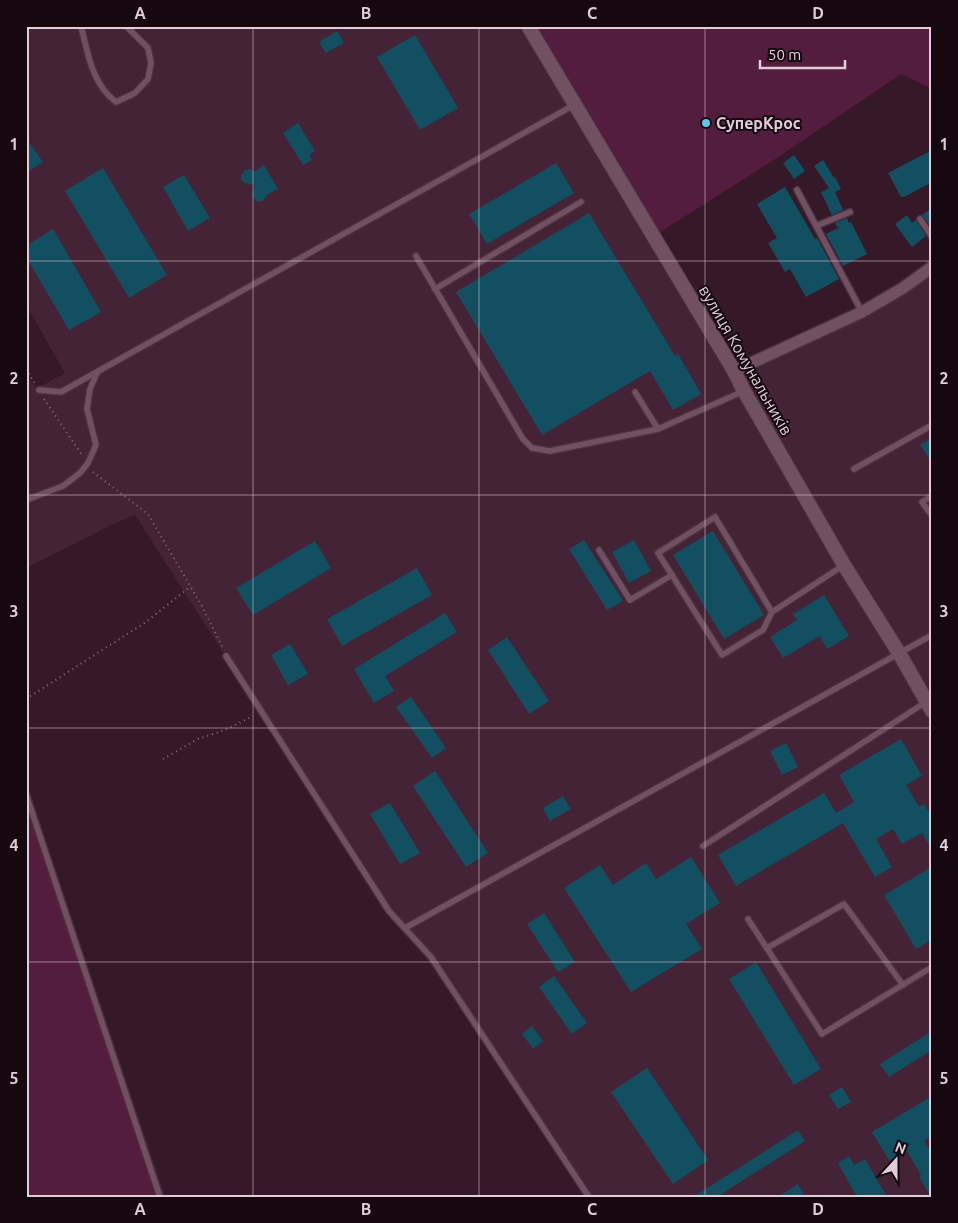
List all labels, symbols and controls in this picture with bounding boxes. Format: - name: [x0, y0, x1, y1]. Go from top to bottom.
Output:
- text: A: [134, 4, 146, 22]
- text: B: [361, 4, 371, 22]
- text: C: [587, 4, 597, 22]
- text: D: [812, 4, 824, 22]
- scale bar: [760, 38, 846, 70]
- text: 50 m: [768, 46, 801, 63]
- place label: СуперКрос: [716, 114, 801, 132]
- marker: СуперКрос: [700, 117, 712, 129]
- text: 1: [9, 135, 19, 153]
- text: 1: [939, 135, 949, 153]
- street label: вулиця Комунальників: [696, 282, 796, 438]
- text: 2: [9, 369, 19, 387]
- text: 2: [939, 369, 949, 387]
- text: 3: [9, 602, 19, 620]
- text: 3: [939, 602, 949, 620]
- text: 4: [9, 836, 19, 854]
- text: 4: [939, 836, 949, 854]
- text: 5: [9, 1069, 19, 1087]
- text: 5: [939, 1069, 949, 1087]
- north arrow: [870, 1136, 920, 1186]
- text: N: [893, 1139, 908, 1157]
- text: A: [134, 1200, 146, 1218]
- text: B: [361, 1200, 371, 1218]
- text: C: [587, 1200, 597, 1218]
- text: D: [812, 1200, 824, 1218]

